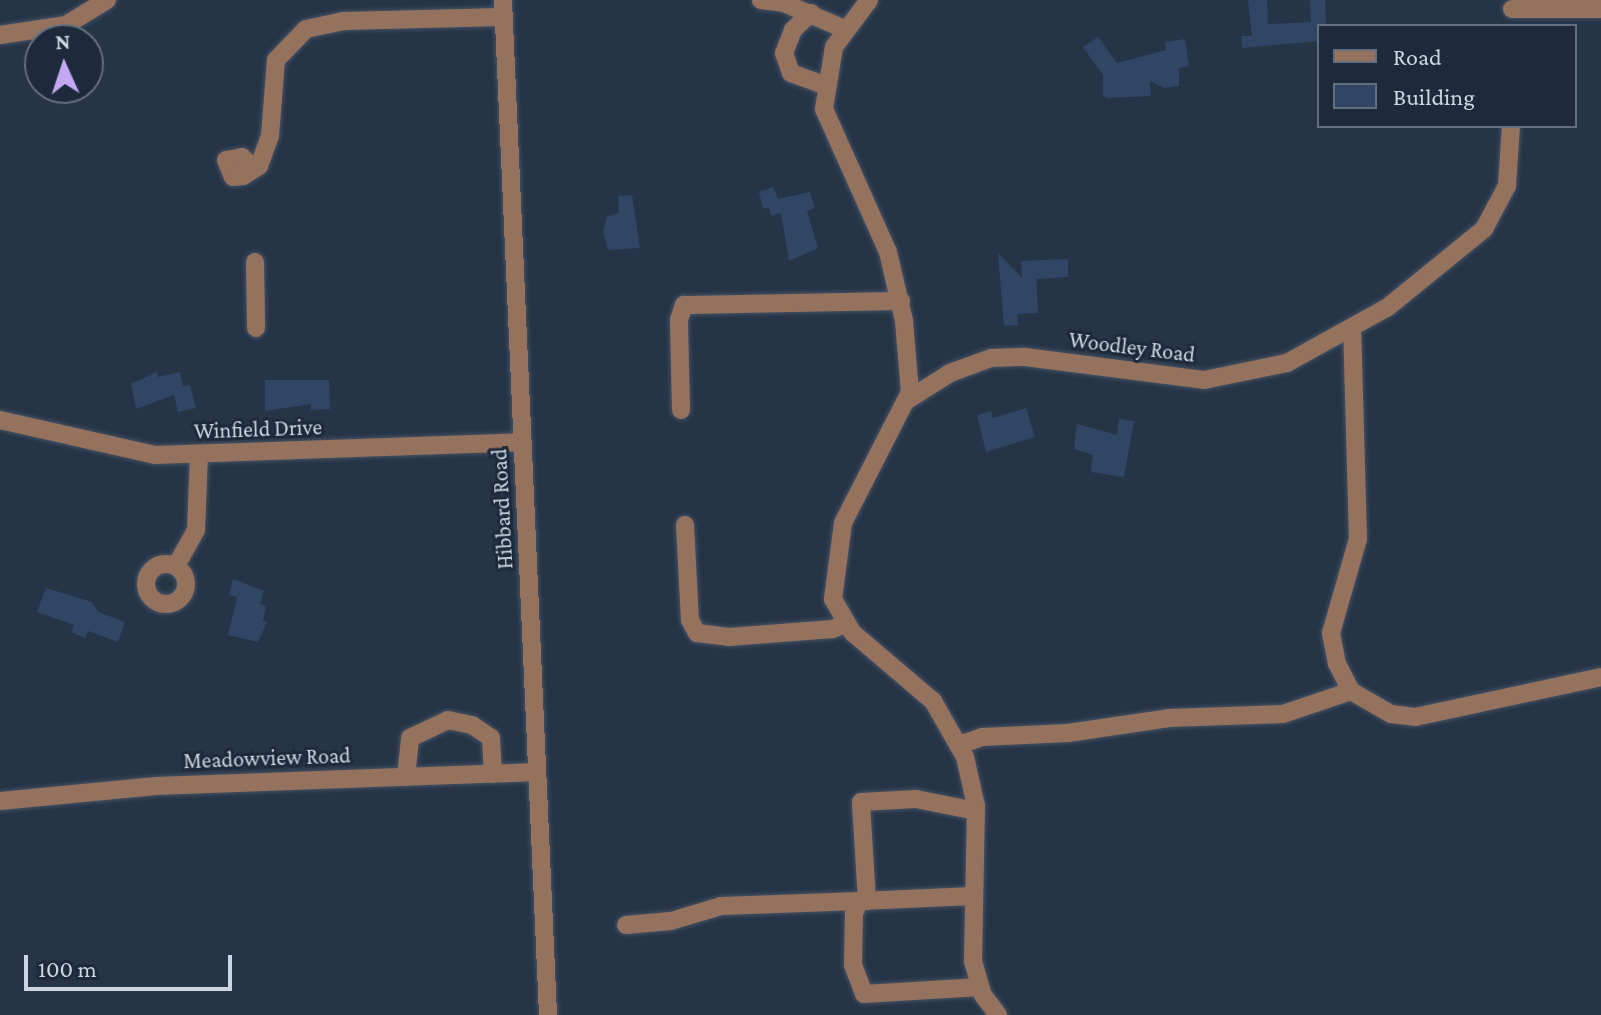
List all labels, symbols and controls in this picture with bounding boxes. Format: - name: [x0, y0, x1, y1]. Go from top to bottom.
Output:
- north arrow: [24, 24, 104, 104]
- legend: [1317, 24, 1577, 128]
- text: N: [55, 29, 71, 54]
- text: Road: [1393, 43, 1442, 70]
- text: Building: [1393, 83, 1475, 110]
- street label: Woodley Road: [1067, 326, 1197, 368]
- street label: Winfield Drive: [193, 414, 323, 444]
- street label: Hibbard Road: [486, 448, 518, 570]
- street label: Meadowview Road: [183, 742, 351, 774]
- scale bar: [28, 939, 236, 989]
- text: 100 m: [38, 955, 97, 982]

